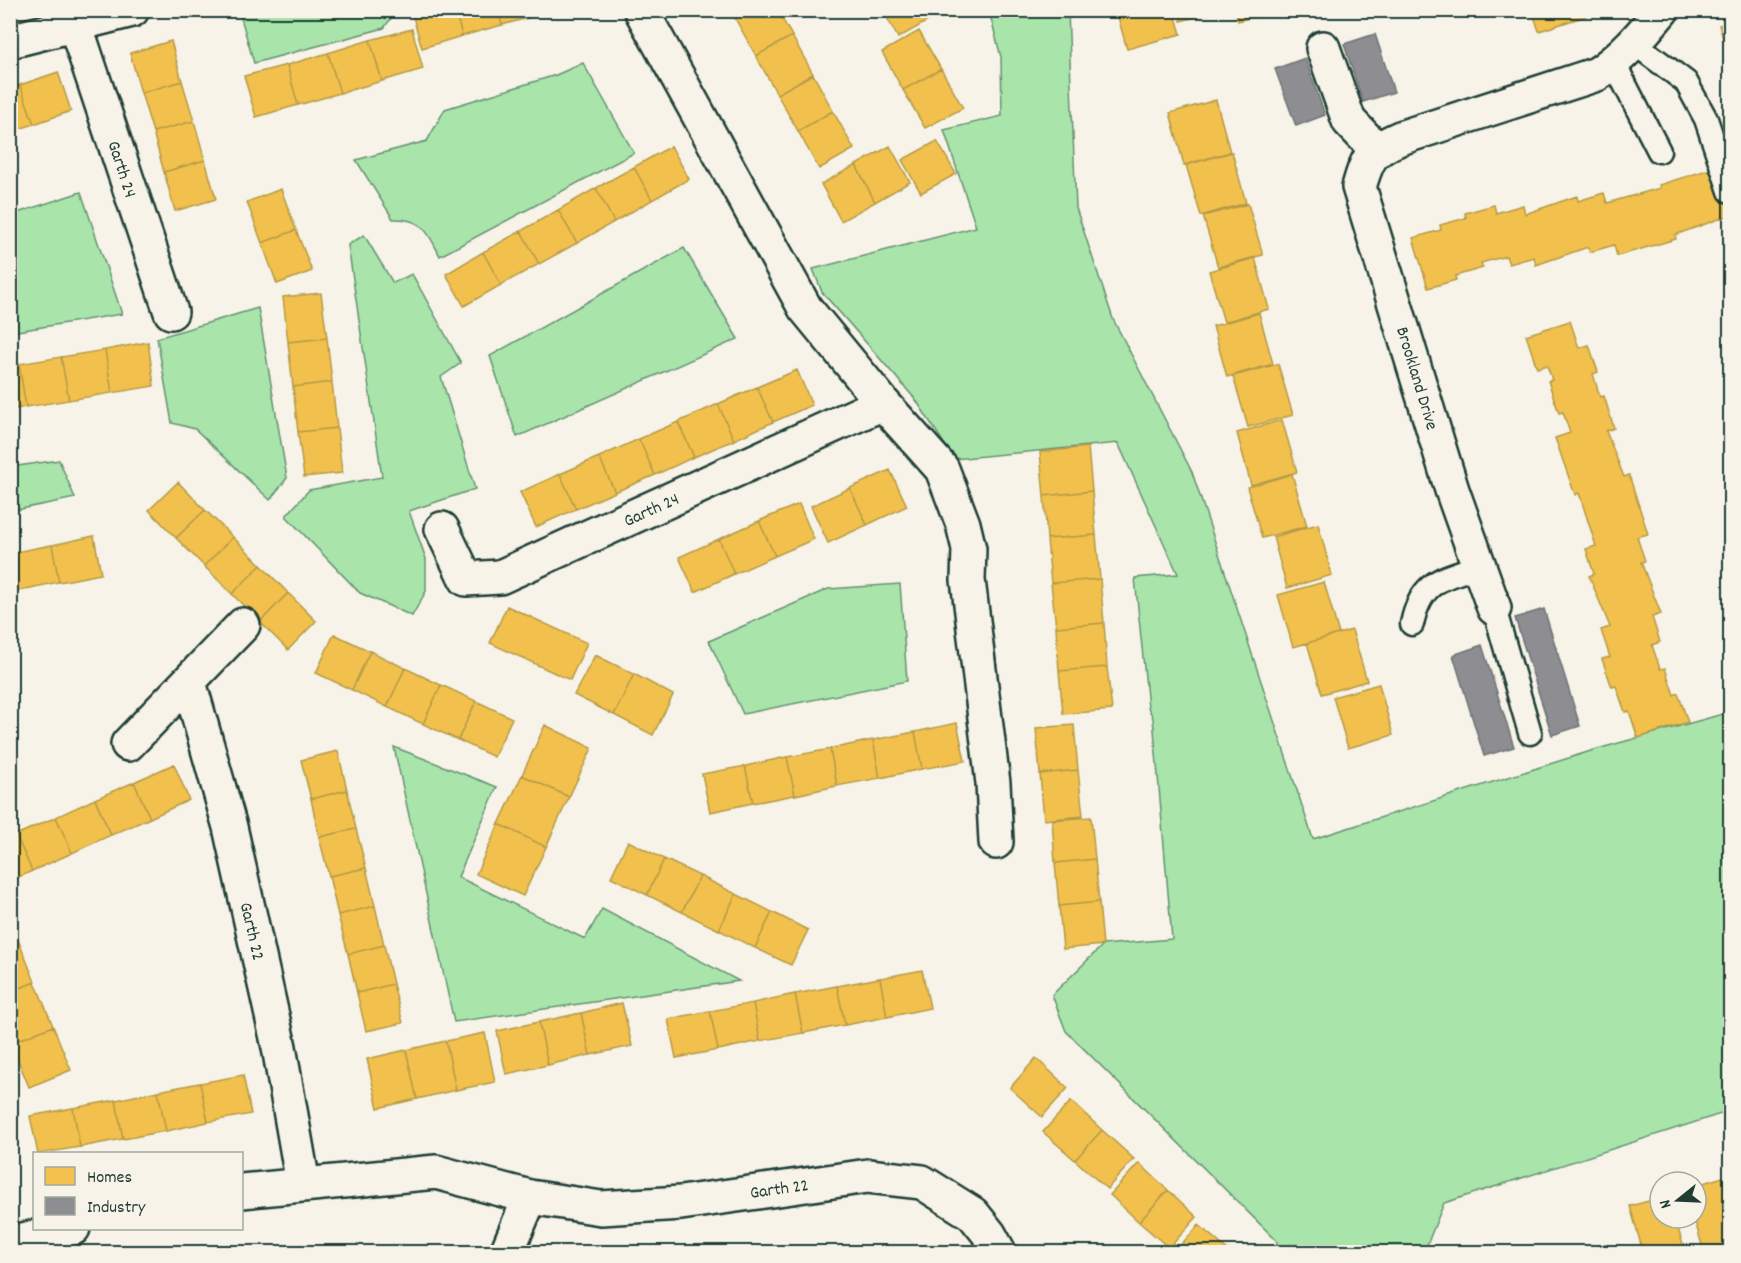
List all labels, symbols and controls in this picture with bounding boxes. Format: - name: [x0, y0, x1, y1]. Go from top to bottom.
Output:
- street label: Garth 24: [100, 138, 142, 201]
- street label: Brookland Drive: [1388, 324, 1443, 434]
- street label: Garth 24: [620, 488, 684, 535]
- street label: Garth 22: [232, 900, 269, 963]
- legend: [33, 1152, 243, 1230]
- text: Homes: [87, 1166, 132, 1191]
- north arrow: [1648, 1170, 1708, 1230]
- street label: Garth 22: [748, 1174, 810, 1207]
- text: Industry: [87, 1196, 146, 1221]
- text: N: [1654, 1196, 1678, 1211]

